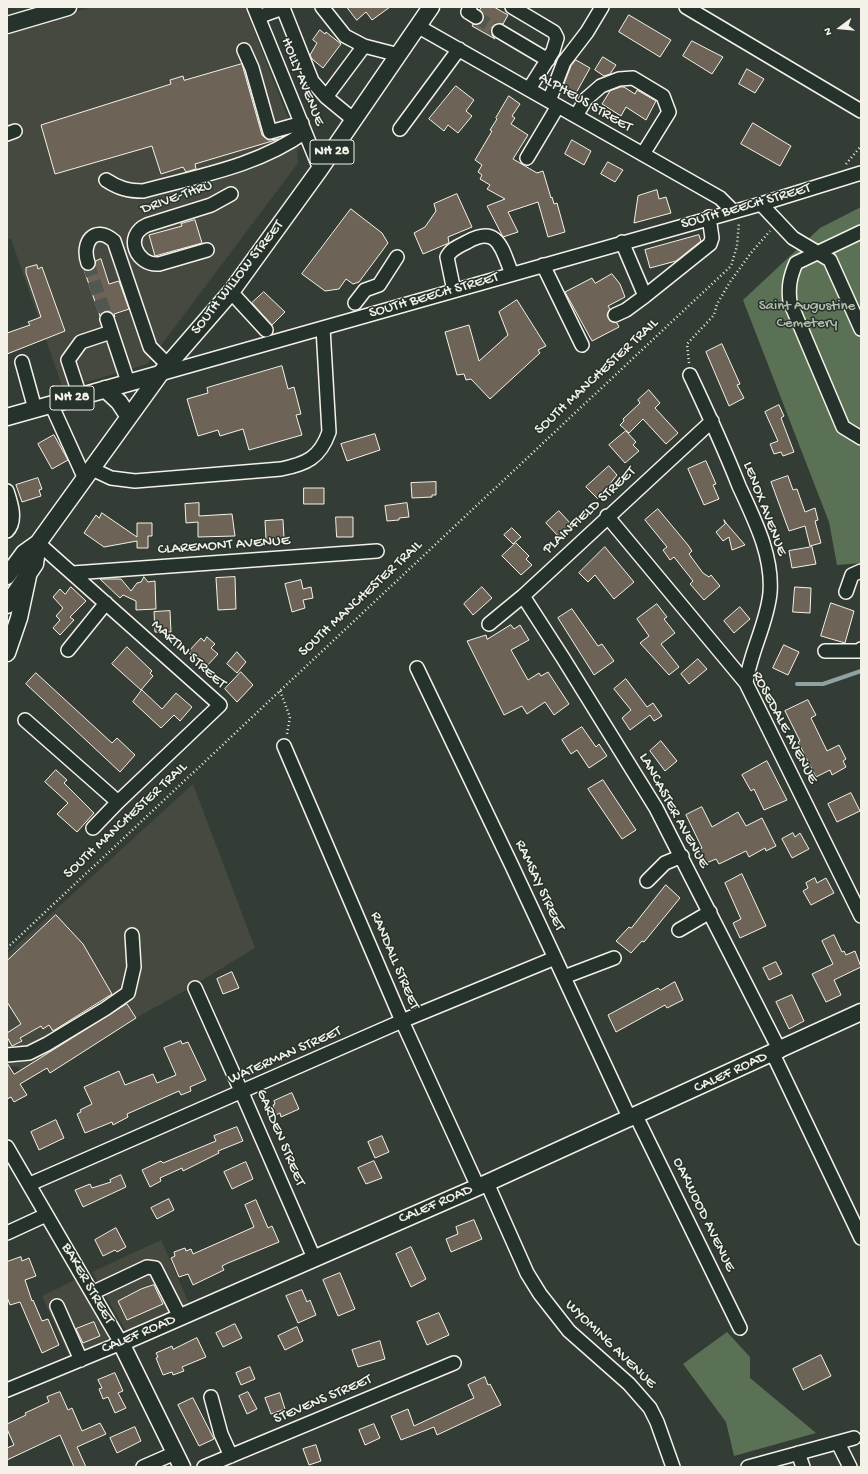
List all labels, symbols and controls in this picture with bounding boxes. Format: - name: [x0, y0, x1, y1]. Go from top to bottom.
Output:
- north arrow: [820, 8, 860, 48]
- text: N: [822, 26, 835, 36]
- street label: HOLLY AVENUE: [276, 35, 328, 129]
- street label: ALPHEUS STREET: [535, 69, 635, 137]
- road number: NH 28: [310, 140, 354, 164]
- street label: DRIVE-THRU: [139, 177, 215, 219]
- street label: SOUTH BEECH STREET: [679, 180, 813, 234]
- street label: SOUTH WILLOW STREET: [188, 217, 288, 339]
- street label: SOUTH BEECH STREET: [367, 269, 501, 323]
- park label: Saint Augustine Cemetery: [759, 298, 855, 333]
- street label: SOUTH MANCHESTER TRAIL: [531, 315, 663, 439]
- road number: NH 28: [50, 386, 94, 410]
- street label: LENOX AVENUE: [738, 459, 790, 559]
- street label: PLAINFIELD STREET: [540, 463, 640, 559]
- street label: CLAREMONT AVENUE: [157, 532, 291, 560]
- street label: SOUTH MANCHESTER TRAIL: [295, 537, 427, 661]
- street label: MARTIN STREET: [147, 617, 229, 693]
- street label: ROSEDALE AVENUE: [747, 669, 821, 787]
- street label: LANCASTER AVENUE: [634, 750, 712, 872]
- street label: SOUTH MANCHESTER TRAIL: [60, 759, 192, 883]
- street label: RAMSAY STREET: [510, 838, 568, 934]
- street label: RANDALL STREET: [365, 909, 423, 1013]
- street label: WATERMAN STREET: [226, 1023, 344, 1089]
- street label: CALEF ROAD: [692, 1048, 770, 1098]
- street label: GARDEN STREET: [251, 1087, 309, 1189]
- street label: OAKWOOD AVENUE: [668, 1155, 738, 1275]
- street label: CALEF ROAD: [396, 1181, 476, 1229]
- street label: BAKER STREET: [57, 1240, 117, 1328]
- street label: WYOMING AVENUE: [561, 1297, 659, 1393]
- street label: CALEF ROAD: [99, 1311, 179, 1359]
- street label: STEVENS STREET: [271, 1371, 375, 1429]

